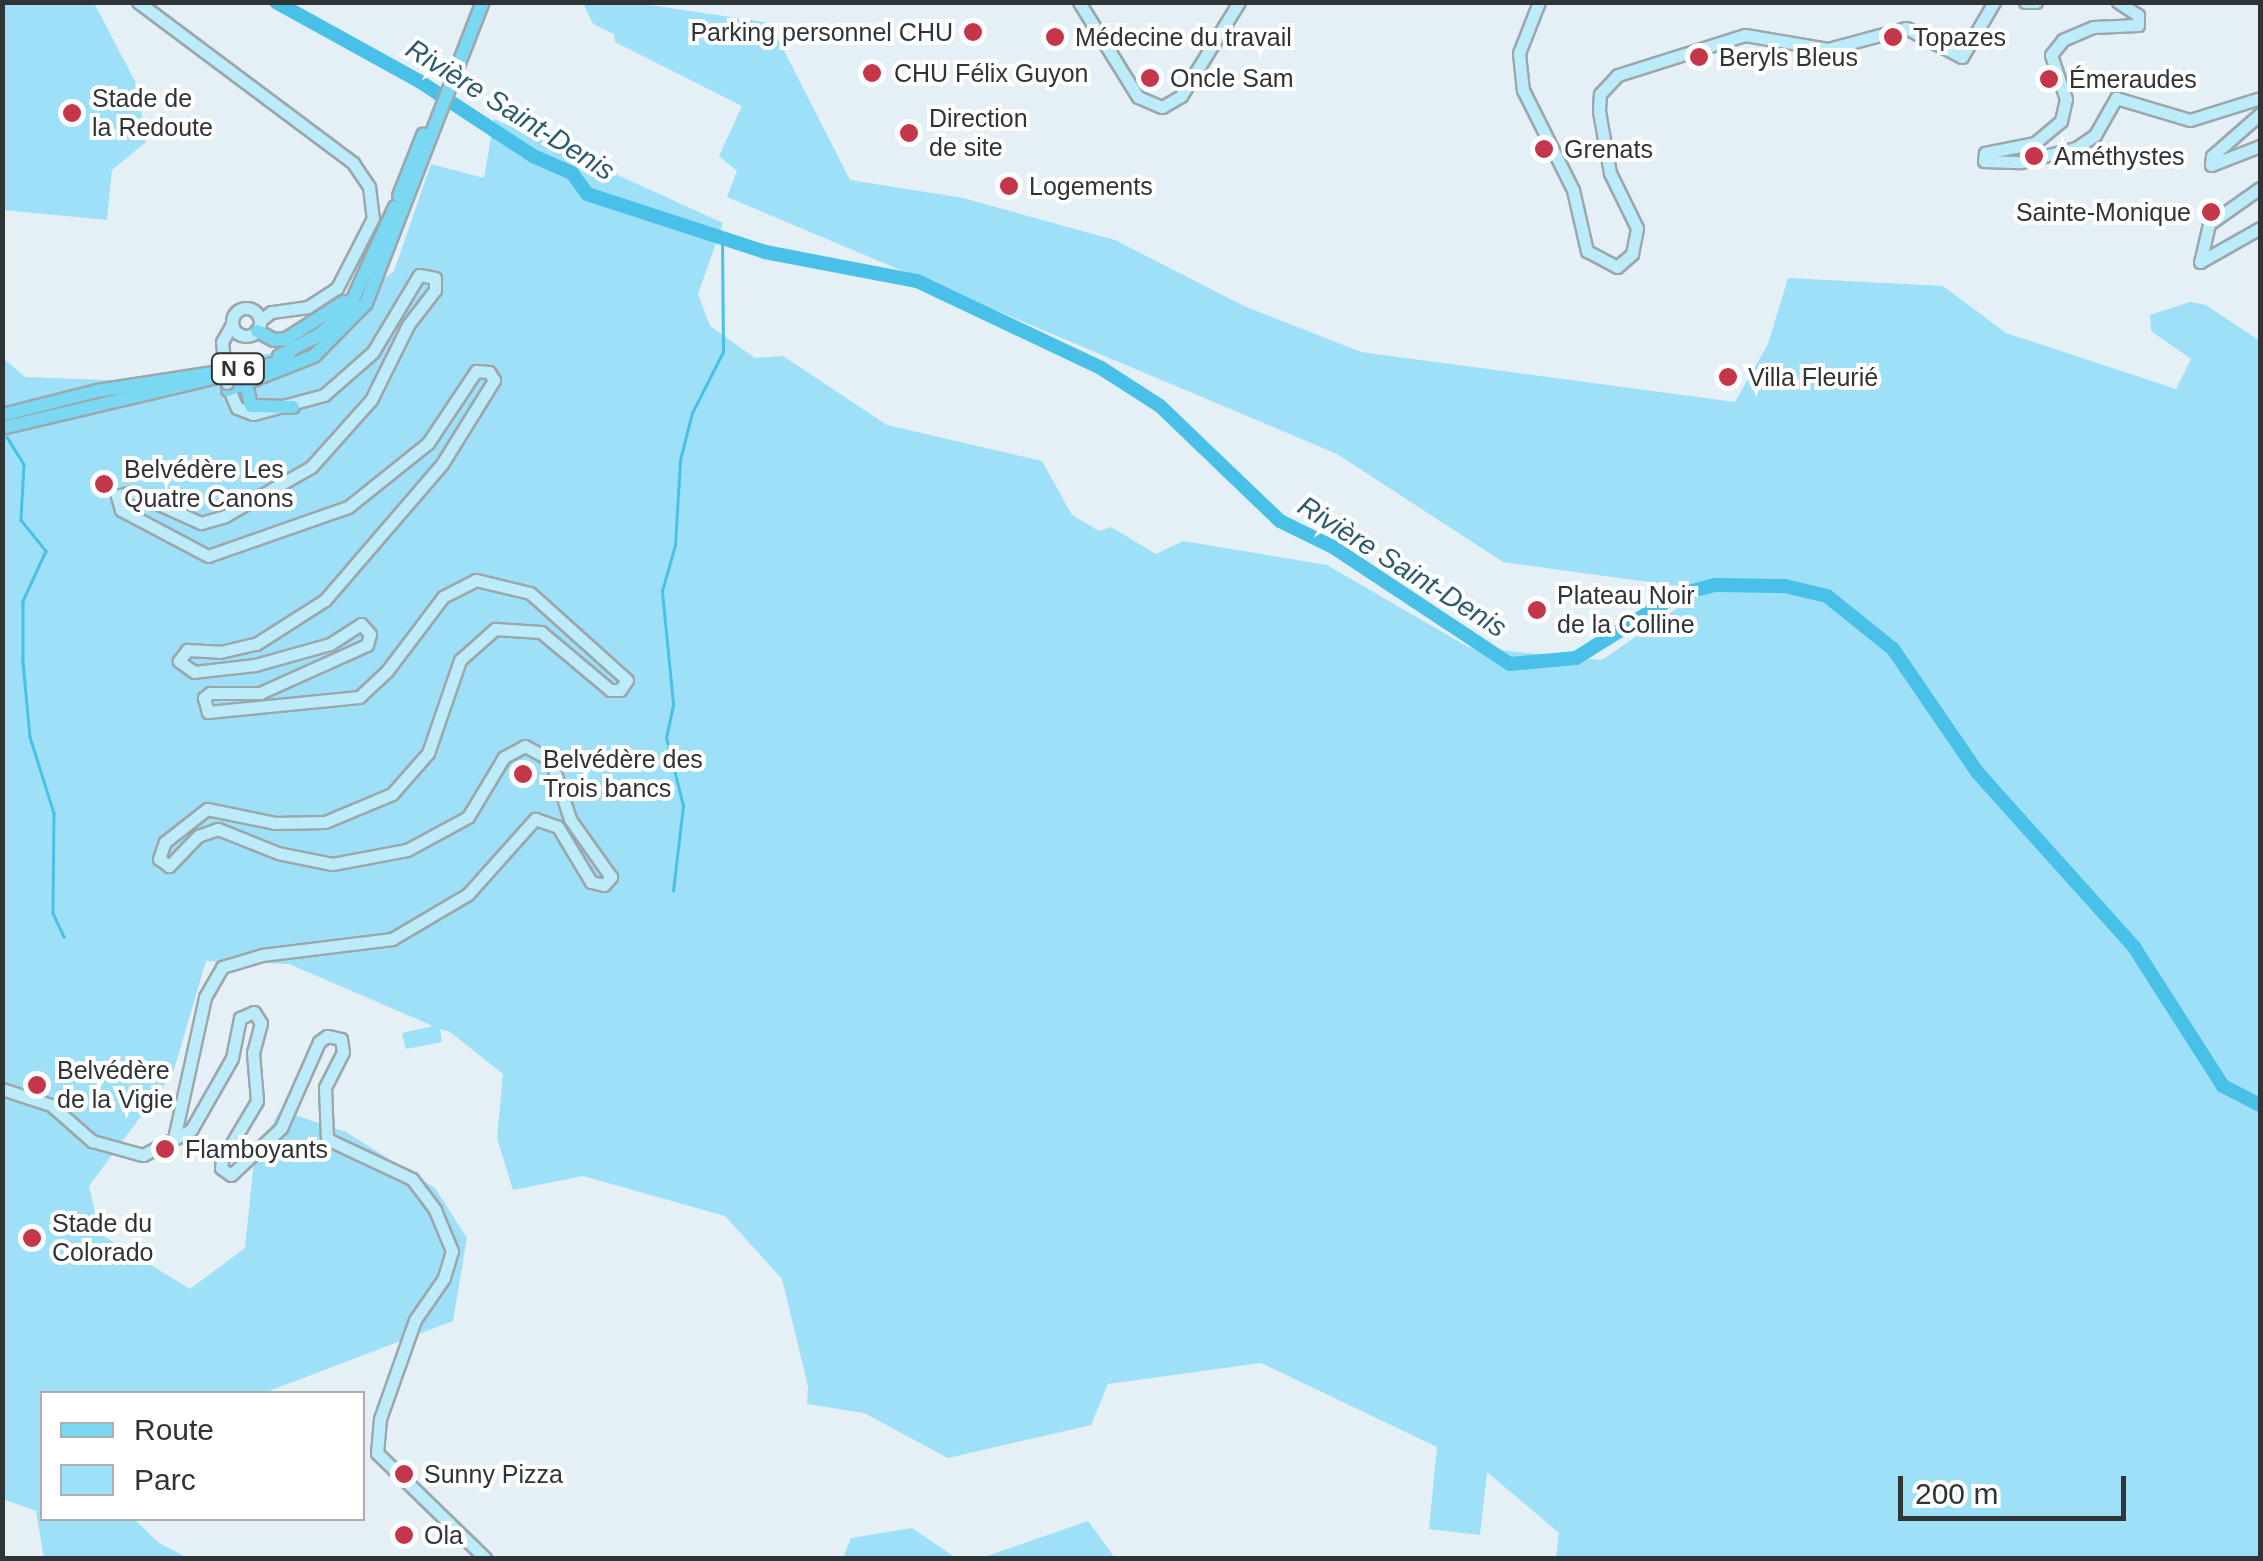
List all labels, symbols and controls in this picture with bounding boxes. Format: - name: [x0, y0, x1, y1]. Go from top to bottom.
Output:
- place label: Parking personnel CHU: [690, 17, 953, 47]
- marker: Parking personnel CHU: [962, 21, 984, 43]
- place label: Médecine du travail: [1075, 22, 1292, 52]
- place label: Topazes: [1913, 22, 2006, 52]
- marker: Médecine du travail: [1044, 26, 1066, 48]
- marker: Topazes: [1882, 26, 1904, 48]
- water label: Rivière Saint-Denis: [399, 32, 621, 188]
- place label: Beryls Bleus: [1719, 42, 1858, 72]
- marker: Beryls Bleus: [1688, 46, 1710, 68]
- place label: CHU Félix Guyon: [894, 58, 1088, 88]
- marker: CHU Félix Guyon: [859, 60, 885, 86]
- place label: Oncle Sam: [1170, 63, 1294, 93]
- place label: Émeraudes: [2069, 64, 2197, 94]
- marker: Oncle Sam: [1139, 67, 1161, 89]
- marker: Émeraudes: [2038, 68, 2060, 90]
- place label: Stade de la Redoute: [92, 84, 213, 143]
- marker: Stade de la Redoute: [61, 102, 83, 124]
- place label: Direction de site: [929, 104, 1028, 163]
- marker: Direction de site: [898, 122, 920, 144]
- place label: Grenats: [1564, 134, 1653, 164]
- marker: Grenats: [1533, 138, 1555, 160]
- place label: Améthystes: [2054, 141, 2185, 171]
- marker: Améthystes: [2023, 145, 2045, 167]
- place label: Logements: [1029, 171, 1153, 201]
- marker: Logements: [998, 175, 1020, 197]
- place label: Sainte-Monique: [2016, 197, 2191, 227]
- marker: Sainte-Monique: [2200, 201, 2222, 223]
- road number: N 6: [210, 352, 266, 386]
- place label: Villa Fleurié: [1748, 362, 1878, 392]
- marker: Villa Fleurié: [1717, 366, 1739, 388]
- place label: Belvédère Les Quatre Canons: [124, 455, 294, 514]
- marker: Belvédère Les Quatre Canons: [93, 473, 115, 495]
- water label: Rivière Saint-Denis: [1291, 489, 1513, 645]
- place label: Plateau Noir de la Colline: [1557, 581, 1695, 640]
- marker: Plateau Noir de la Colline: [1526, 599, 1548, 621]
- place label: Belvédère des Trois bancs: [543, 745, 703, 804]
- marker: Belvédère des Trois bancs: [512, 763, 534, 785]
- place label: Belvédère de la Vigie: [57, 1056, 173, 1115]
- marker: Belvédère de la Vigie: [26, 1074, 48, 1096]
- place label: Flamboyants: [185, 1134, 328, 1164]
- marker: Flamboyants: [154, 1138, 176, 1160]
- place label: Stade du Colorado: [52, 1209, 153, 1268]
- marker: Stade du Colorado: [21, 1227, 43, 1249]
- legend: [40, 1391, 365, 1521]
- text: Route: [134, 1413, 214, 1446]
- scale bar: [1903, 1456, 2130, 1518]
- place label: Sunny Pizza: [424, 1459, 563, 1489]
- text: Parc: [134, 1463, 196, 1496]
- marker: Sunny Pizza: [393, 1463, 415, 1485]
- text: 200 m: [1915, 1477, 1998, 1510]
- place label: Ola: [424, 1520, 463, 1550]
- marker: Ola: [393, 1524, 415, 1546]

